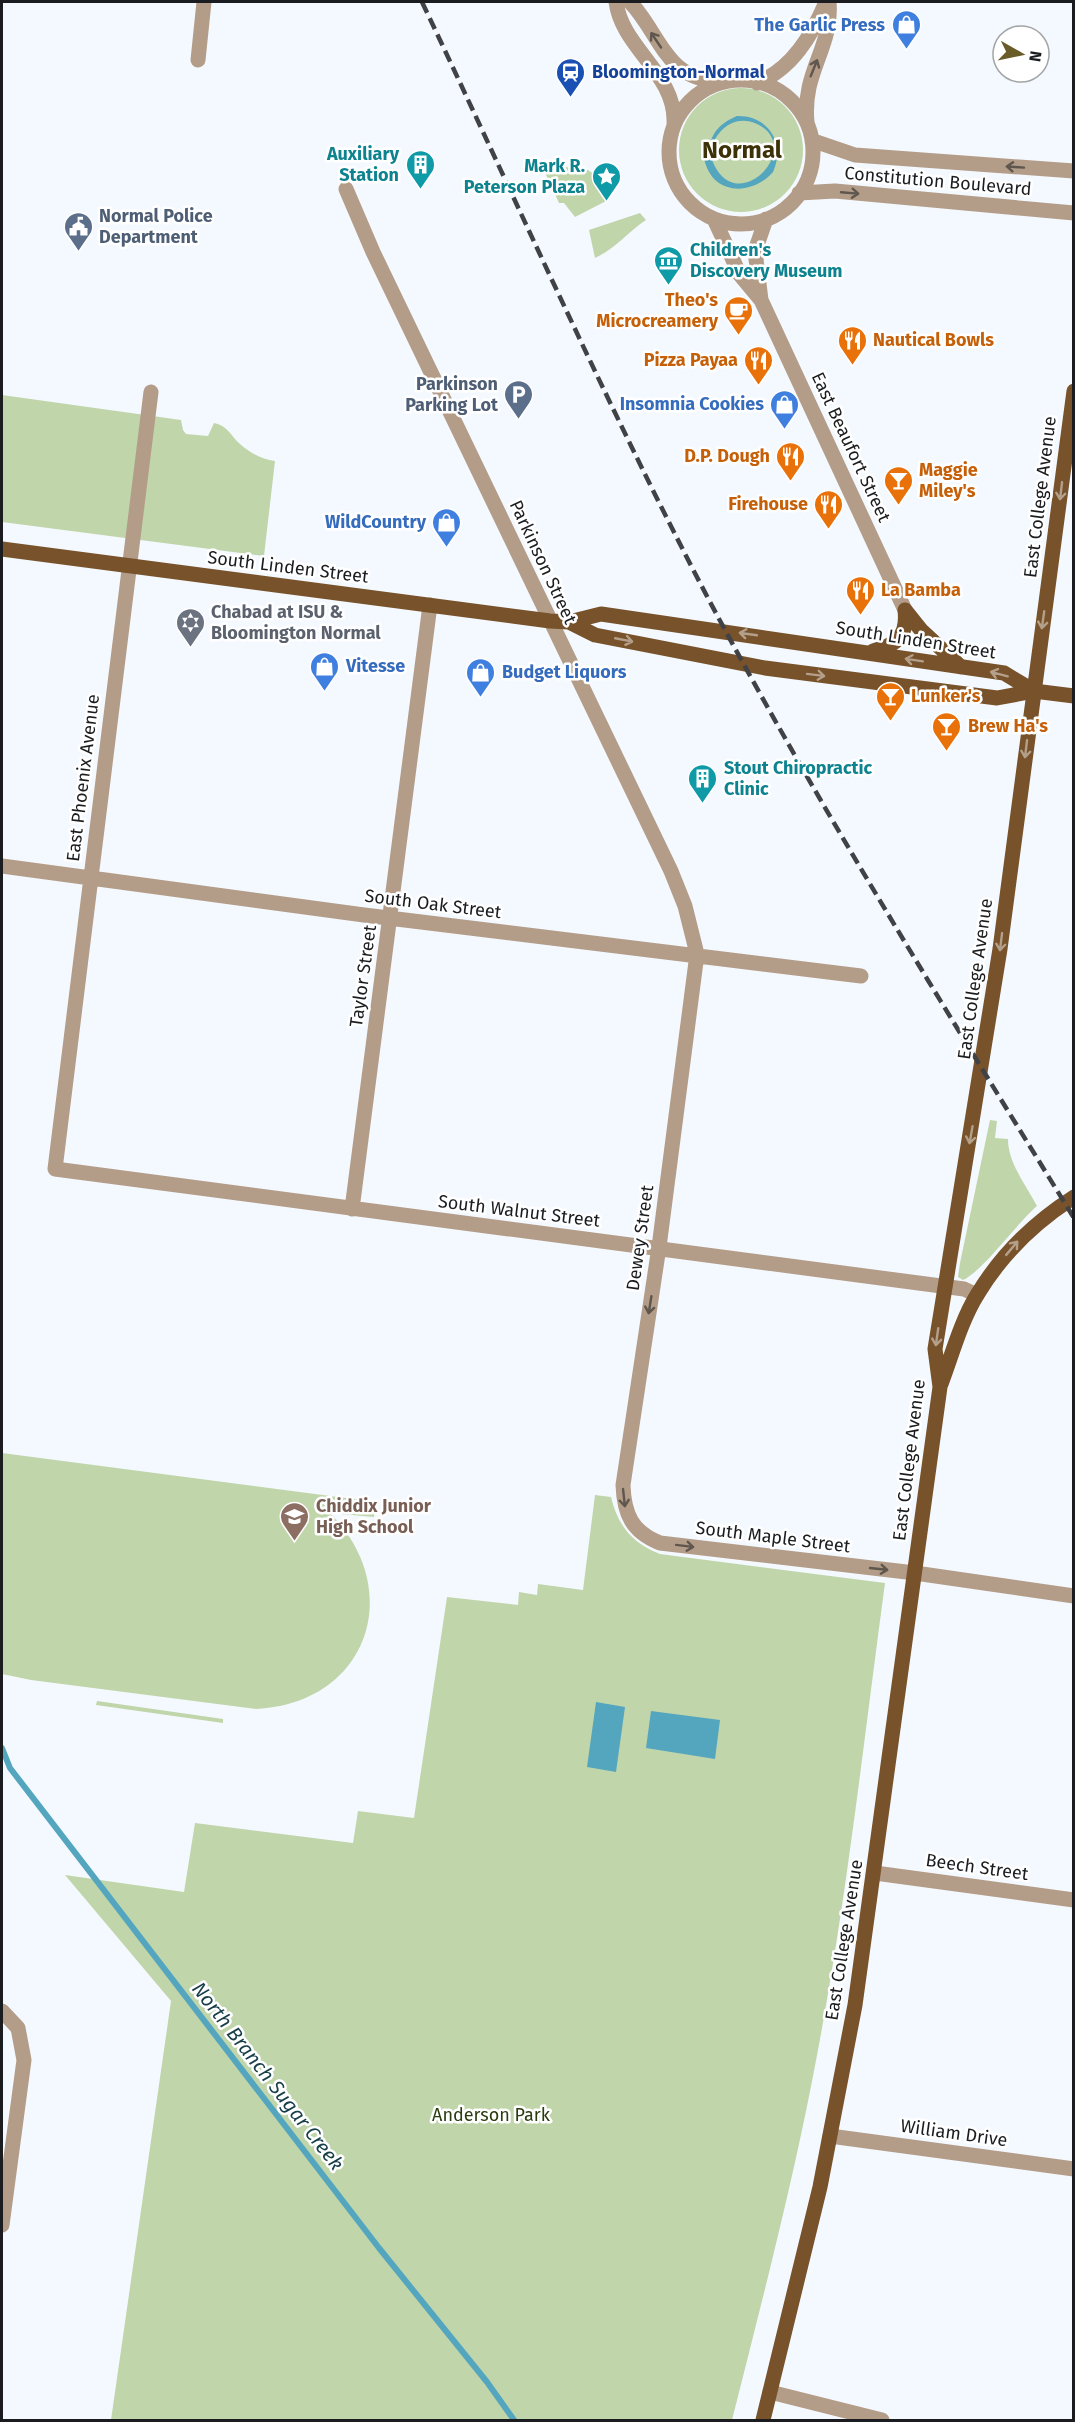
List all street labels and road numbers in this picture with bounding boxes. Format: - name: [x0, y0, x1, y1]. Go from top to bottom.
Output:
- street label: Constitution Boulevard: [844, 162, 1032, 200]
- street label: East Beaufort Street: [807, 369, 896, 526]
- street label: East College Avenue: [1019, 415, 1061, 579]
- street label: Parkinson Street: [505, 497, 582, 628]
- street label: South Linden Street: [206, 546, 370, 588]
- street label: South Linden Street: [834, 616, 998, 664]
- street label: East Phoenix Avenue: [62, 693, 104, 863]
- street label: South Oak Street: [363, 885, 503, 923]
- street label: East College Avenue: [953, 897, 997, 1061]
- street label: Taylor Street: [345, 923, 381, 1029]
- street label: Dewey Street: [622, 1183, 658, 1292]
- street label: South Walnut Street: [437, 1190, 602, 1232]
- street label: East College Avenue: [888, 1378, 930, 1542]
- street label: South Maple Street: [694, 1517, 852, 1557]
- street label: Beech Street: [924, 1849, 1030, 1885]
- street label: East College Avenue: [820, 1858, 868, 2022]
- street label: William Drive: [899, 2115, 1009, 2151]

